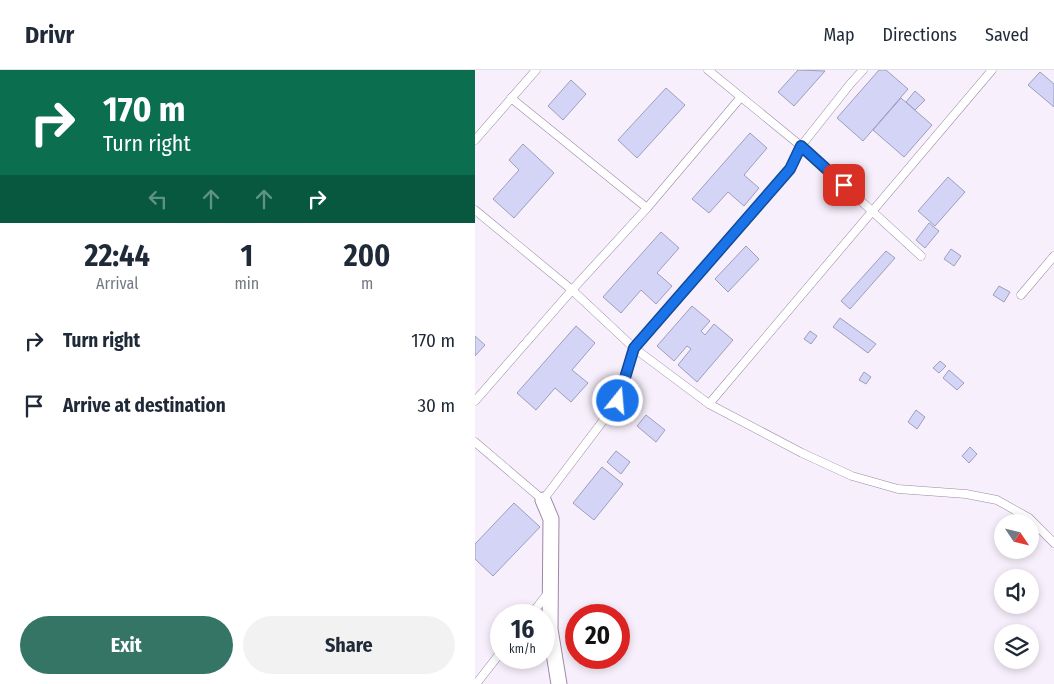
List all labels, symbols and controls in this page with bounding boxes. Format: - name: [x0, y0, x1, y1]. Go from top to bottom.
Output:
- text: Drivr: [25, 21, 74, 49]
- text: Map: [823, 24, 855, 46]
- text: Directions: [883, 24, 957, 46]
- text: Saved: [985, 24, 1029, 46]
- text: 170 m: [103, 88, 186, 130]
- icon: right: [20, 90, 85, 155]
- text: Turn right: [103, 130, 191, 157]
- pin: [823, 164, 865, 206]
- icon: arrive: [830, 171, 858, 199]
- icon: left: [144, 185, 172, 213]
- icon: ahead: [197, 185, 225, 213]
- icon: ahead: [250, 185, 278, 213]
- icon: right: [303, 185, 331, 213]
- text: 22:44: [85, 238, 150, 274]
- text: 1: [240, 238, 253, 274]
- text: 200: [344, 238, 390, 274]
- text: Arrival: [96, 274, 138, 293]
- text: min: [234, 274, 259, 293]
- text: m: [361, 274, 373, 293]
- icon: right: [20, 327, 48, 355]
- text: Turn right: [63, 329, 140, 352]
- text: 170 m: [411, 329, 455, 352]
- position arrow: [591, 374, 643, 426]
- icon: arrive: [20, 392, 48, 420]
- text: Arrive at destination: [63, 394, 226, 417]
- text: 30 m: [417, 394, 455, 417]
- north arrow: [994, 514, 1039, 559]
- map controls: [994, 514, 1039, 669]
- button: sound: [994, 569, 1039, 614]
- speed limit sign: 20: [565, 604, 630, 669]
- text: 16: [511, 615, 534, 645]
- button: Exit: [20, 616, 233, 674]
- button: Share: [243, 616, 455, 674]
- button: layers: [994, 624, 1039, 669]
- text: km/h: [509, 642, 536, 656]

